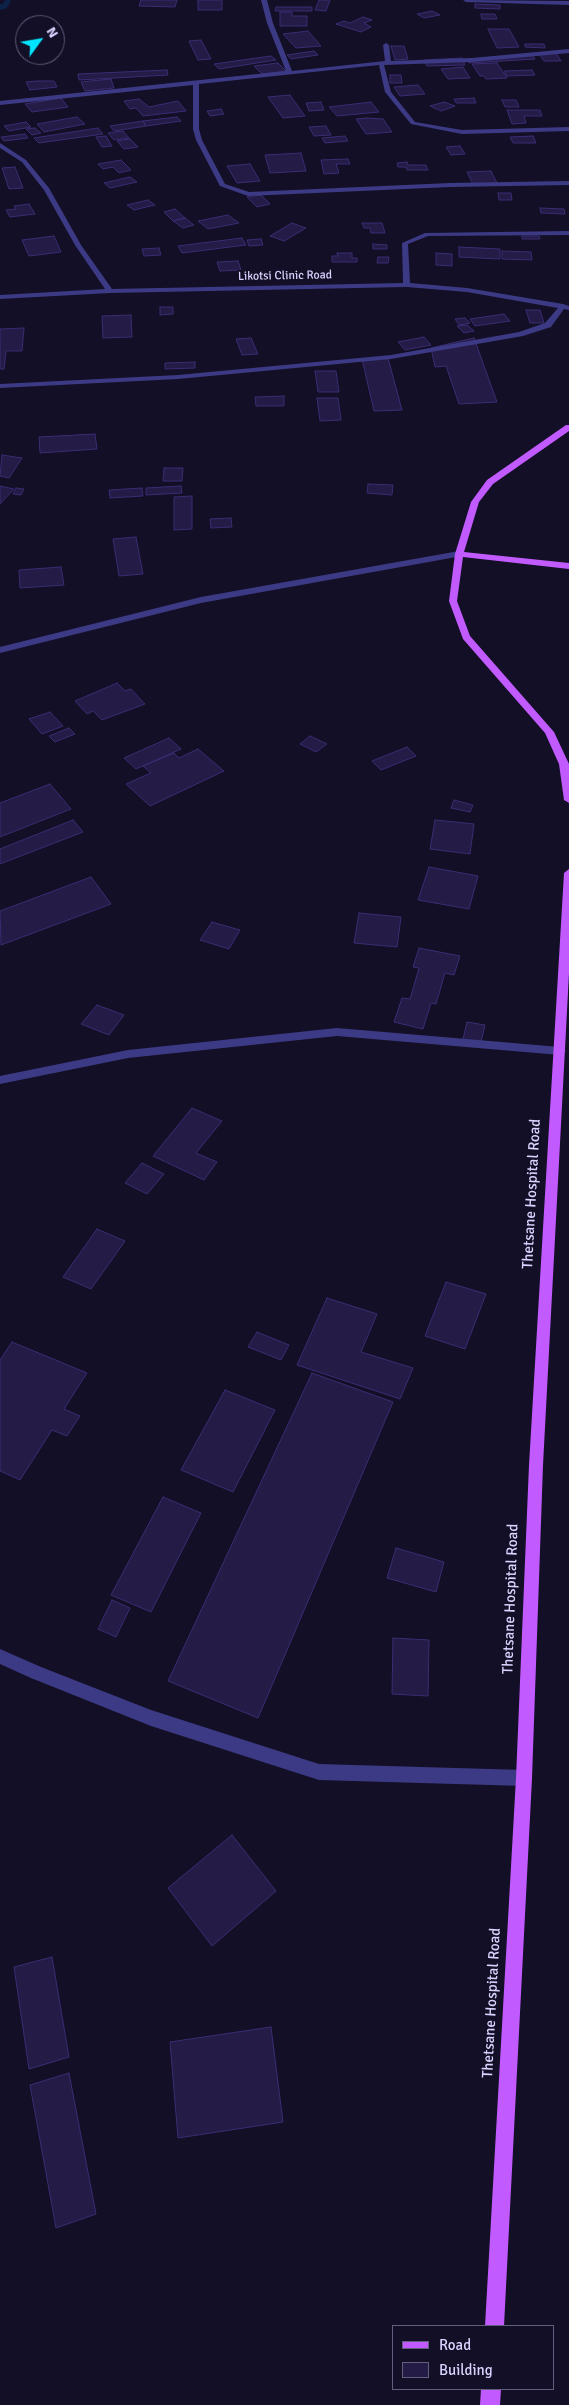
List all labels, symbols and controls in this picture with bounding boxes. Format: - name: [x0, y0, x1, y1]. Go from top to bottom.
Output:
- north arrow: [15, 15, 65, 65]
- text: N: [43, 24, 62, 41]
- street label: Likotsi Clinic Road: [238, 268, 332, 284]
- street label: Thetsane Hospital Road: [519, 1118, 545, 1270]
- street label: Thetsane Hospital Road: [499, 1523, 523, 1675]
- street label: Thetsane Hospital Road: [479, 1927, 505, 2079]
- legend: [392, 2325, 554, 2390]
- text: Road: [439, 2336, 471, 2354]
- text: Building: [439, 2361, 493, 2379]

